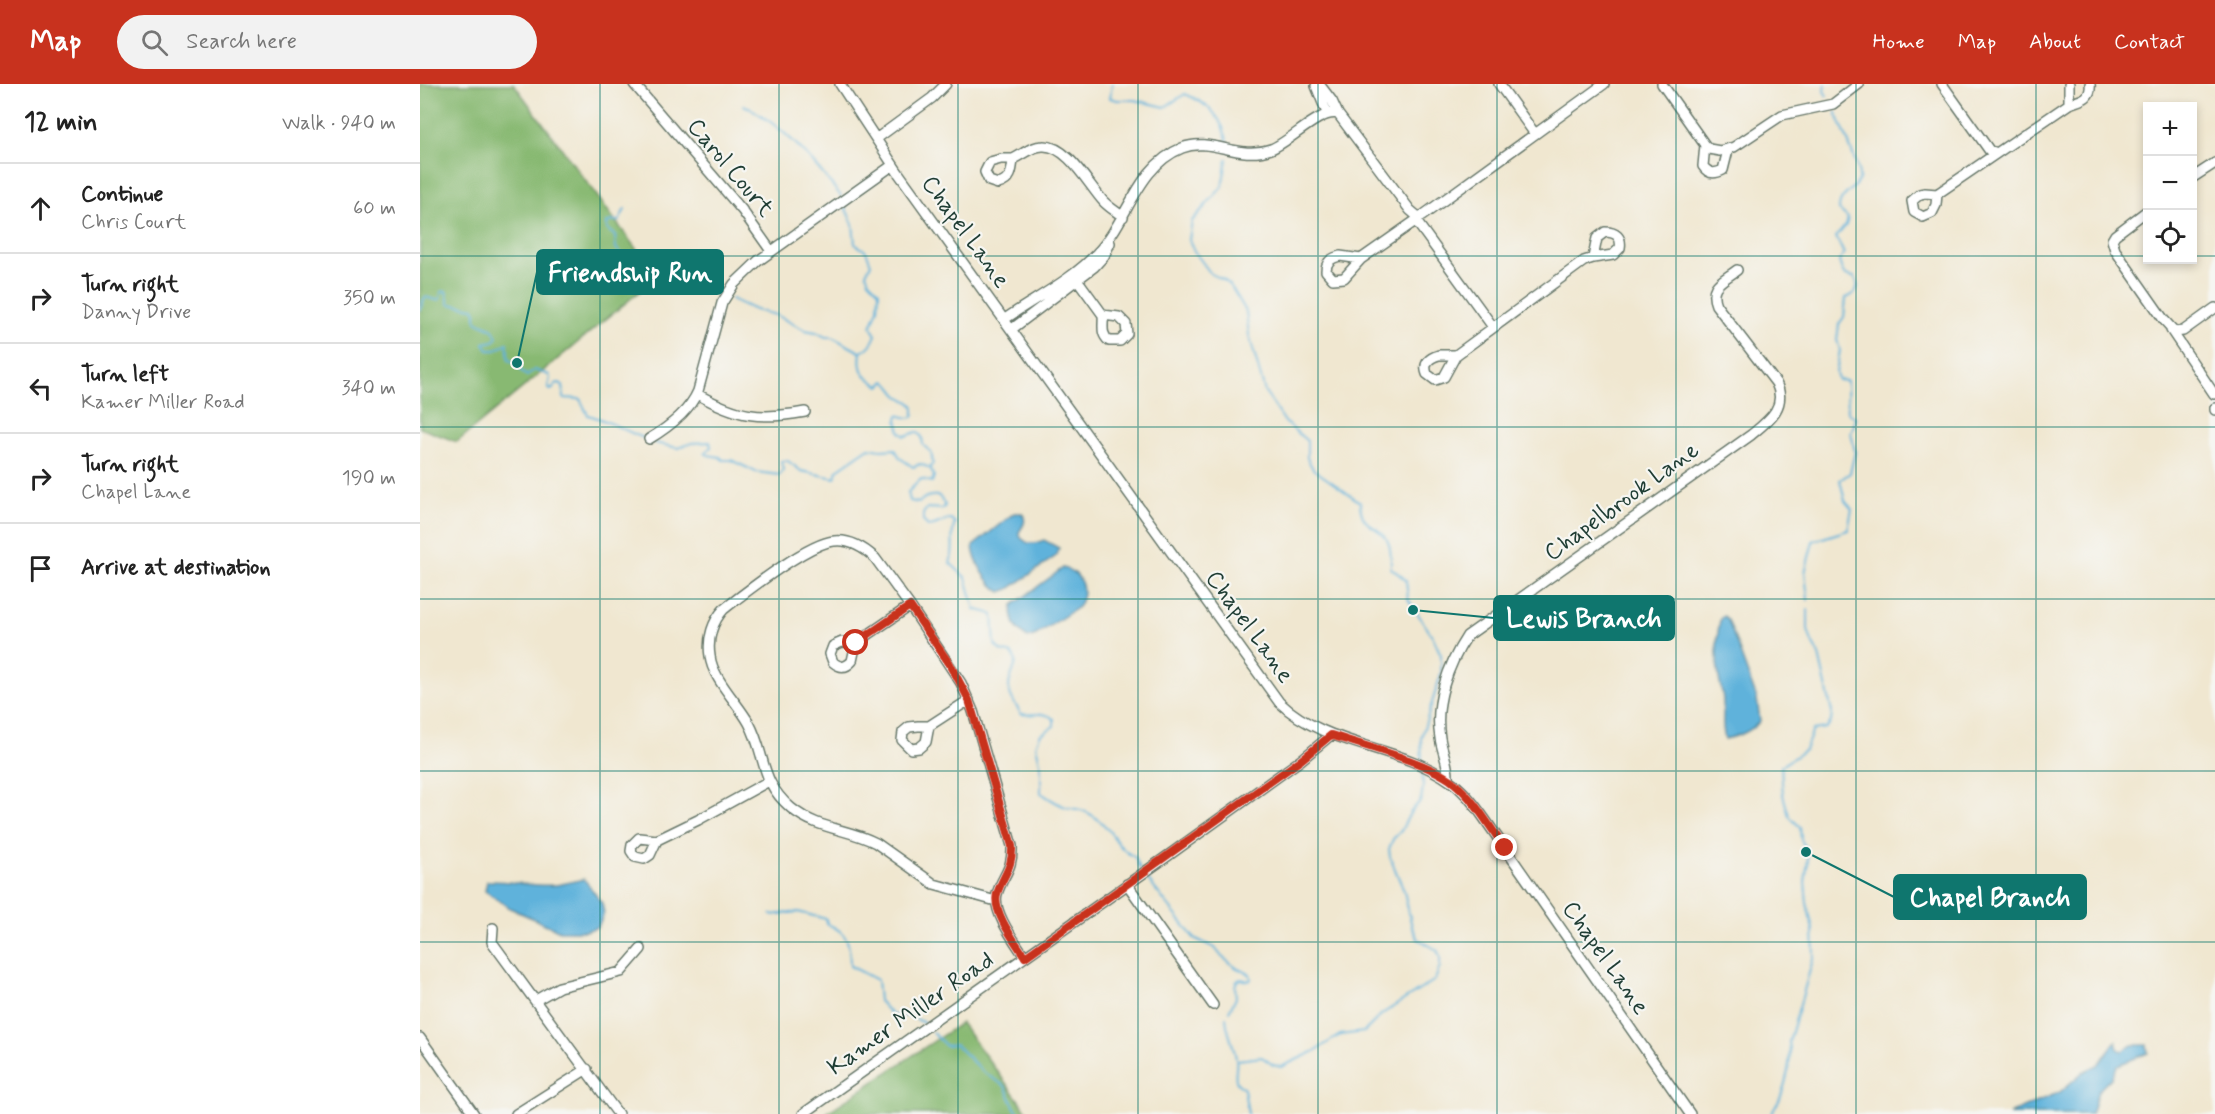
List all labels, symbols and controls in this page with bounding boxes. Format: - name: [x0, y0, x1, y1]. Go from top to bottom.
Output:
- search box: [117, 15, 537, 69]
- text: Map: [30, 24, 81, 61]
- icon: search: [138, 26, 171, 59]
- text: Search here: [186, 28, 297, 56]
- text: Home: [1873, 28, 1925, 56]
- text: Map: [1958, 28, 1996, 56]
- text: About: [2029, 28, 2081, 56]
- text: Contact: [2114, 28, 2185, 56]
- map controls: [2143, 102, 2197, 264]
- button: +: [2143, 102, 2197, 156]
- text: 12 min: [24, 106, 98, 140]
- text: Walk · 940 m: [282, 110, 396, 137]
- street label: Carol Court: [680, 112, 780, 224]
- button: −: [2143, 156, 2197, 210]
- street label: Chapel Lane: [914, 169, 1016, 295]
- text: Continue: [81, 181, 163, 209]
- icon: ahead: [24, 192, 57, 225]
- text: 60 m: [353, 195, 396, 222]
- text: Chris Court: [81, 209, 186, 236]
- button: locate: [2143, 210, 2197, 264]
- callout: Friendship Run: [537, 250, 723, 294]
- text: Friendship Run: [548, 257, 713, 291]
- text: Turn right: [81, 271, 179, 299]
- icon: right: [24, 282, 57, 315]
- text: 350 m: [343, 285, 396, 312]
- text: Danny Drive: [81, 299, 191, 326]
- text: Turn left: [81, 361, 169, 389]
- icon: left: [24, 372, 57, 405]
- text: 340 m: [341, 375, 396, 402]
- text: Kamer Miller Road: [81, 389, 245, 416]
- street label: Chapelbrook Lane: [1538, 435, 1706, 569]
- text: Turn right: [81, 451, 179, 479]
- icon: right: [24, 462, 57, 495]
- text: 190 m: [342, 465, 396, 492]
- text: Chapel Lane: [81, 479, 191, 506]
- icon: arrive: [24, 552, 57, 585]
- text: Arrive at destination: [81, 554, 271, 582]
- street label: Chapel Lane: [1198, 564, 1300, 690]
- callout: Lewis Branch: [1494, 596, 1674, 640]
- text: Lewis Branch: [1506, 603, 1662, 637]
- route start: [842, 629, 868, 655]
- route end: [1491, 834, 1517, 860]
- callout: Chapel Branch: [1894, 875, 2086, 919]
- text: Chapel Branch: [1910, 882, 2070, 916]
- street label: Chapel Lane: [1554, 895, 1656, 1021]
- street label: Kamer Miller Road: [822, 945, 1000, 1083]

